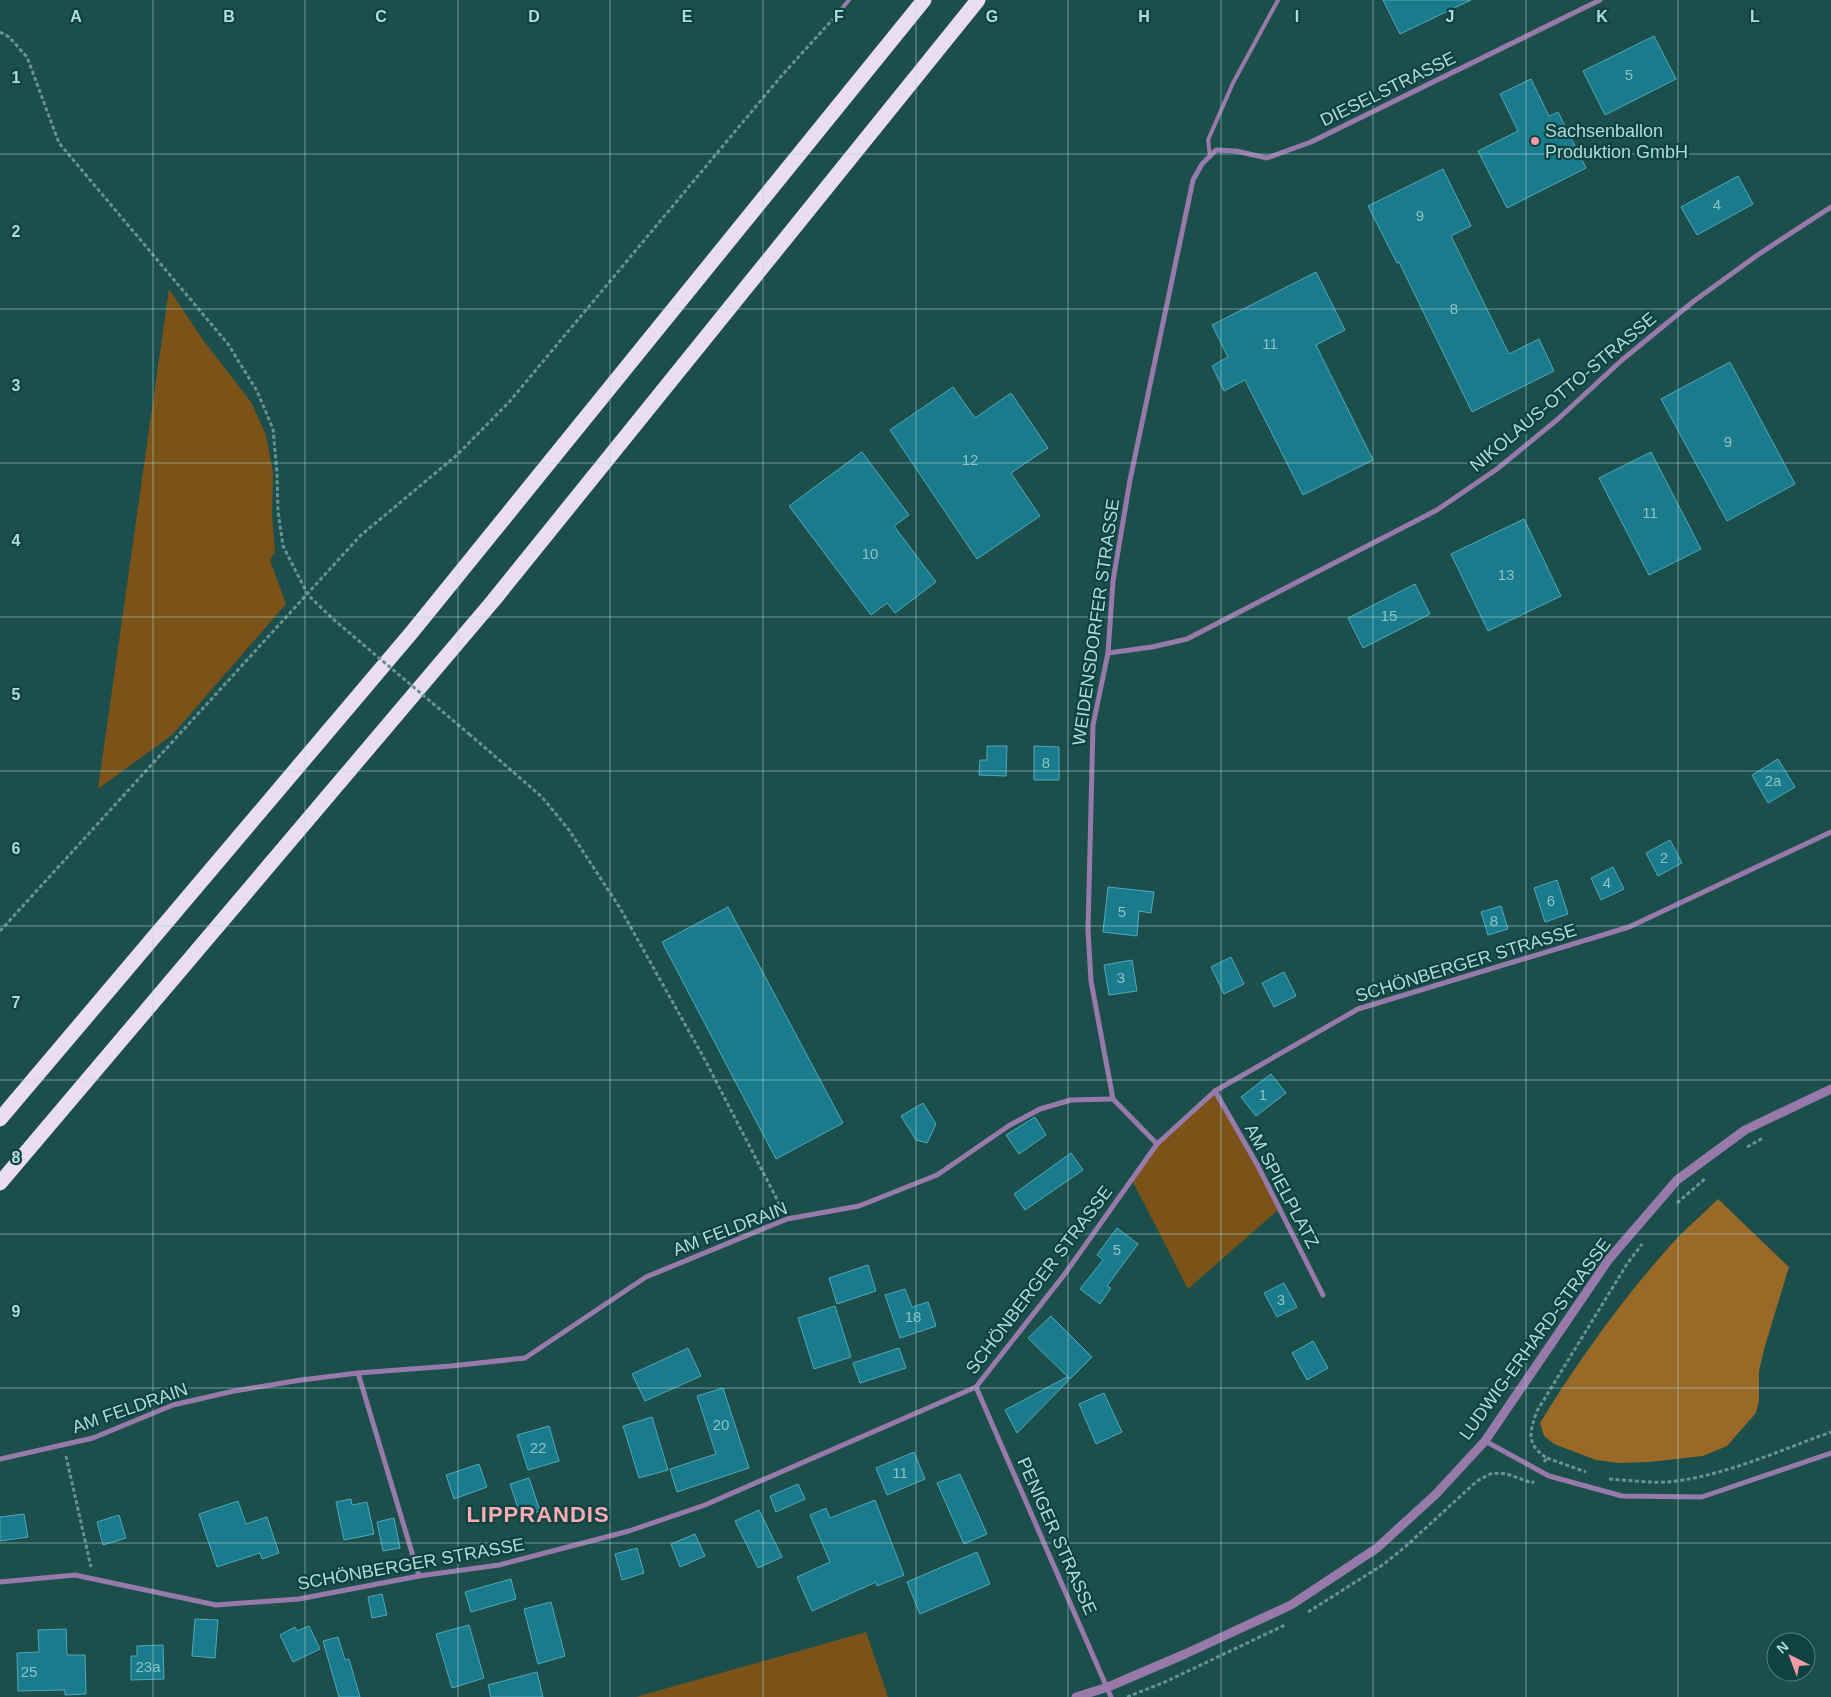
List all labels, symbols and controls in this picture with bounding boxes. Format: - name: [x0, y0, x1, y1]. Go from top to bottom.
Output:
- text: A: [70, 8, 82, 25]
- text: B: [223, 8, 235, 25]
- text: C: [375, 8, 387, 25]
- text: D: [528, 8, 540, 25]
- text: E: [682, 8, 693, 25]
- text: F: [834, 8, 844, 25]
- text: G: [986, 8, 998, 25]
- text: H: [1138, 8, 1150, 25]
- text: I: [1295, 8, 1299, 25]
- text: J: [1446, 8, 1454, 25]
- text: K: [1596, 8, 1608, 25]
- text: L: [1750, 8, 1760, 25]
- street label: DIESELSTRASSE: [1317, 48, 1459, 130]
- house number: 5: [1625, 66, 1633, 83]
- text: 1: [12, 69, 21, 86]
- place label: Sachsenballon Produktion GmbH: [1545, 121, 1688, 162]
- marker: Sachsenballon Produktion GmbH: [1529, 135, 1541, 147]
- house number: 4: [1713, 196, 1721, 213]
- house number: 9: [1416, 207, 1424, 224]
- text: 2: [12, 223, 21, 240]
- house number: 8: [1450, 300, 1458, 317]
- street label: NIKOLAUS-OTTO-STRASSE: [1466, 308, 1660, 476]
- house number: 11: [1262, 335, 1278, 352]
- text: 3: [12, 377, 21, 394]
- house number: 9: [1724, 433, 1732, 450]
- house number: 12: [962, 451, 978, 468]
- street label: WEIDENSDORFER STRASSE: [1069, 497, 1123, 747]
- house number: 11: [1642, 504, 1658, 521]
- text: 4: [12, 532, 21, 549]
- house number: 10: [862, 545, 878, 562]
- house number: 13: [1498, 566, 1514, 583]
- house number: 15: [1381, 607, 1397, 624]
- text: 5: [12, 686, 21, 703]
- house number: 8: [1042, 754, 1050, 771]
- house number: 2a: [1765, 772, 1782, 789]
- text: 6: [12, 840, 21, 857]
- house number: 2: [1660, 849, 1668, 866]
- house number: 4: [1603, 874, 1611, 891]
- house number: 6: [1547, 892, 1555, 909]
- house number: 5: [1118, 903, 1126, 920]
- house number: 8: [1490, 912, 1498, 929]
- street label: SCHÖNBERGER STRASSE: [1353, 920, 1579, 1006]
- house number: 3: [1117, 969, 1125, 986]
- text: 7: [12, 994, 21, 1011]
- house number: 1: [1259, 1086, 1267, 1103]
- street label: AM SPIELPLATZ: [1241, 1121, 1323, 1251]
- text: 8: [12, 1149, 21, 1166]
- street label: SCHÖNBERGER STRASSE: [962, 1182, 1116, 1378]
- street label: AM FELDRAIN: [670, 1198, 790, 1260]
- street label: LUDWIG-ERHARD-STRASSE: [1455, 1234, 1615, 1444]
- house number: 5: [1113, 1241, 1121, 1258]
- house number: 3: [1277, 1291, 1285, 1308]
- text: 9: [12, 1303, 21, 1320]
- house number: 18: [905, 1308, 921, 1325]
- street label: AM FELDRAIN: [70, 1379, 190, 1437]
- house number: 20: [713, 1416, 729, 1433]
- house number: 22: [530, 1439, 546, 1456]
- street label: PENIGER STRASSE: [1013, 1454, 1101, 1618]
- house number: 11: [892, 1464, 908, 1481]
- district label: LIPPRANDIS: [466, 1502, 610, 1527]
- street label: SCHÖNBERGER STRASSE: [296, 1534, 526, 1594]
- north arrow: [1766, 1632, 1816, 1682]
- text: N: [1773, 1638, 1791, 1657]
- house number: 23a: [135, 1658, 161, 1675]
- house number: 25: [21, 1663, 37, 1680]

